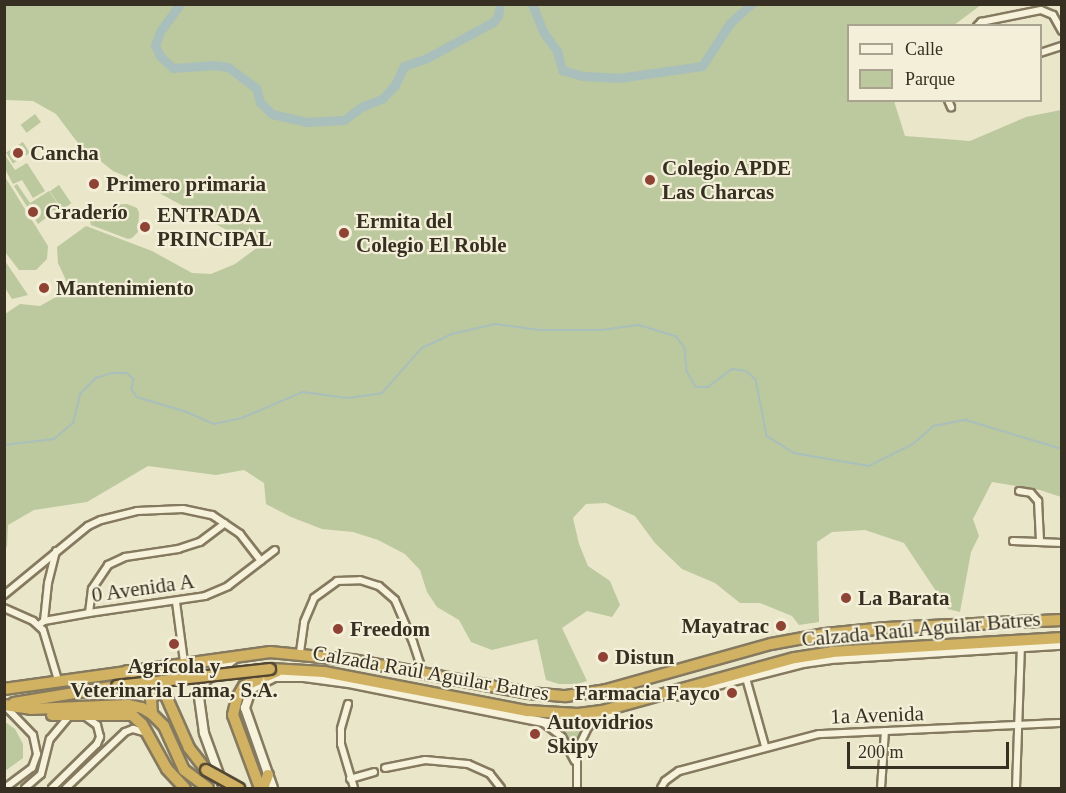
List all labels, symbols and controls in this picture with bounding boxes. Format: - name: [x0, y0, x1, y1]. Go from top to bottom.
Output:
- legend: [847, 24, 1042, 102]
- text: Calle: [905, 39, 943, 59]
- text: Parque: [905, 69, 955, 89]
- place label: Cancha: [30, 140, 99, 166]
- marker: Cancha: [11, 146, 25, 160]
- place label: Colegio APDE Las Charcas: [662, 155, 792, 205]
- place label: Primero primaria: [106, 171, 266, 197]
- marker: Colegio APDE Las Charcas: [643, 173, 657, 187]
- marker: Primero primaria: [87, 177, 101, 191]
- place label: Graderío: [45, 199, 128, 225]
- place label: ENTRADA PRINCIPAL: [157, 202, 272, 252]
- marker: Graderío: [26, 205, 40, 219]
- place label: Ermita del Colegio El Roble: [356, 208, 506, 258]
- marker: ENTRADA PRINCIPAL: [138, 220, 152, 234]
- marker: Ermita del Colegio El Roble: [337, 226, 351, 240]
- place label: Mantenimiento: [56, 275, 194, 301]
- marker: Mantenimiento: [37, 281, 51, 295]
- street label: 0 Avenida A: [89, 568, 197, 608]
- place label: La Barata: [858, 585, 950, 611]
- marker: La Barata: [839, 591, 853, 605]
- street label: Calzada Raúl Aguilar Batres: [800, 606, 1042, 652]
- place label: Mayatrac: [682, 613, 769, 639]
- place label: Freedom: [350, 616, 430, 642]
- marker: Mayatrac: [774, 619, 788, 633]
- marker: Freedom: [331, 622, 345, 636]
- marker: Agrícola y Veterinaria Lama, S.A.: [167, 637, 181, 651]
- street label: Calzada Raúl Aguilar Batres: [310, 640, 552, 706]
- place label: Distun: [615, 644, 675, 670]
- marker: Distun: [596, 650, 610, 664]
- place label: Agrícola y Veterinaria Lama, S.A.: [70, 653, 278, 703]
- place label: Farmacia Fayco: [575, 680, 720, 706]
- marker: Farmacia Fayco: [725, 686, 739, 700]
- street label: 1a Avenida: [829, 701, 925, 729]
- place label: Autovidrios Skipy: [547, 709, 653, 759]
- marker: Autovidrios Skipy: [528, 727, 542, 741]
- scale bar: [850, 730, 1012, 768]
- text: 200 m: [858, 742, 904, 762]

